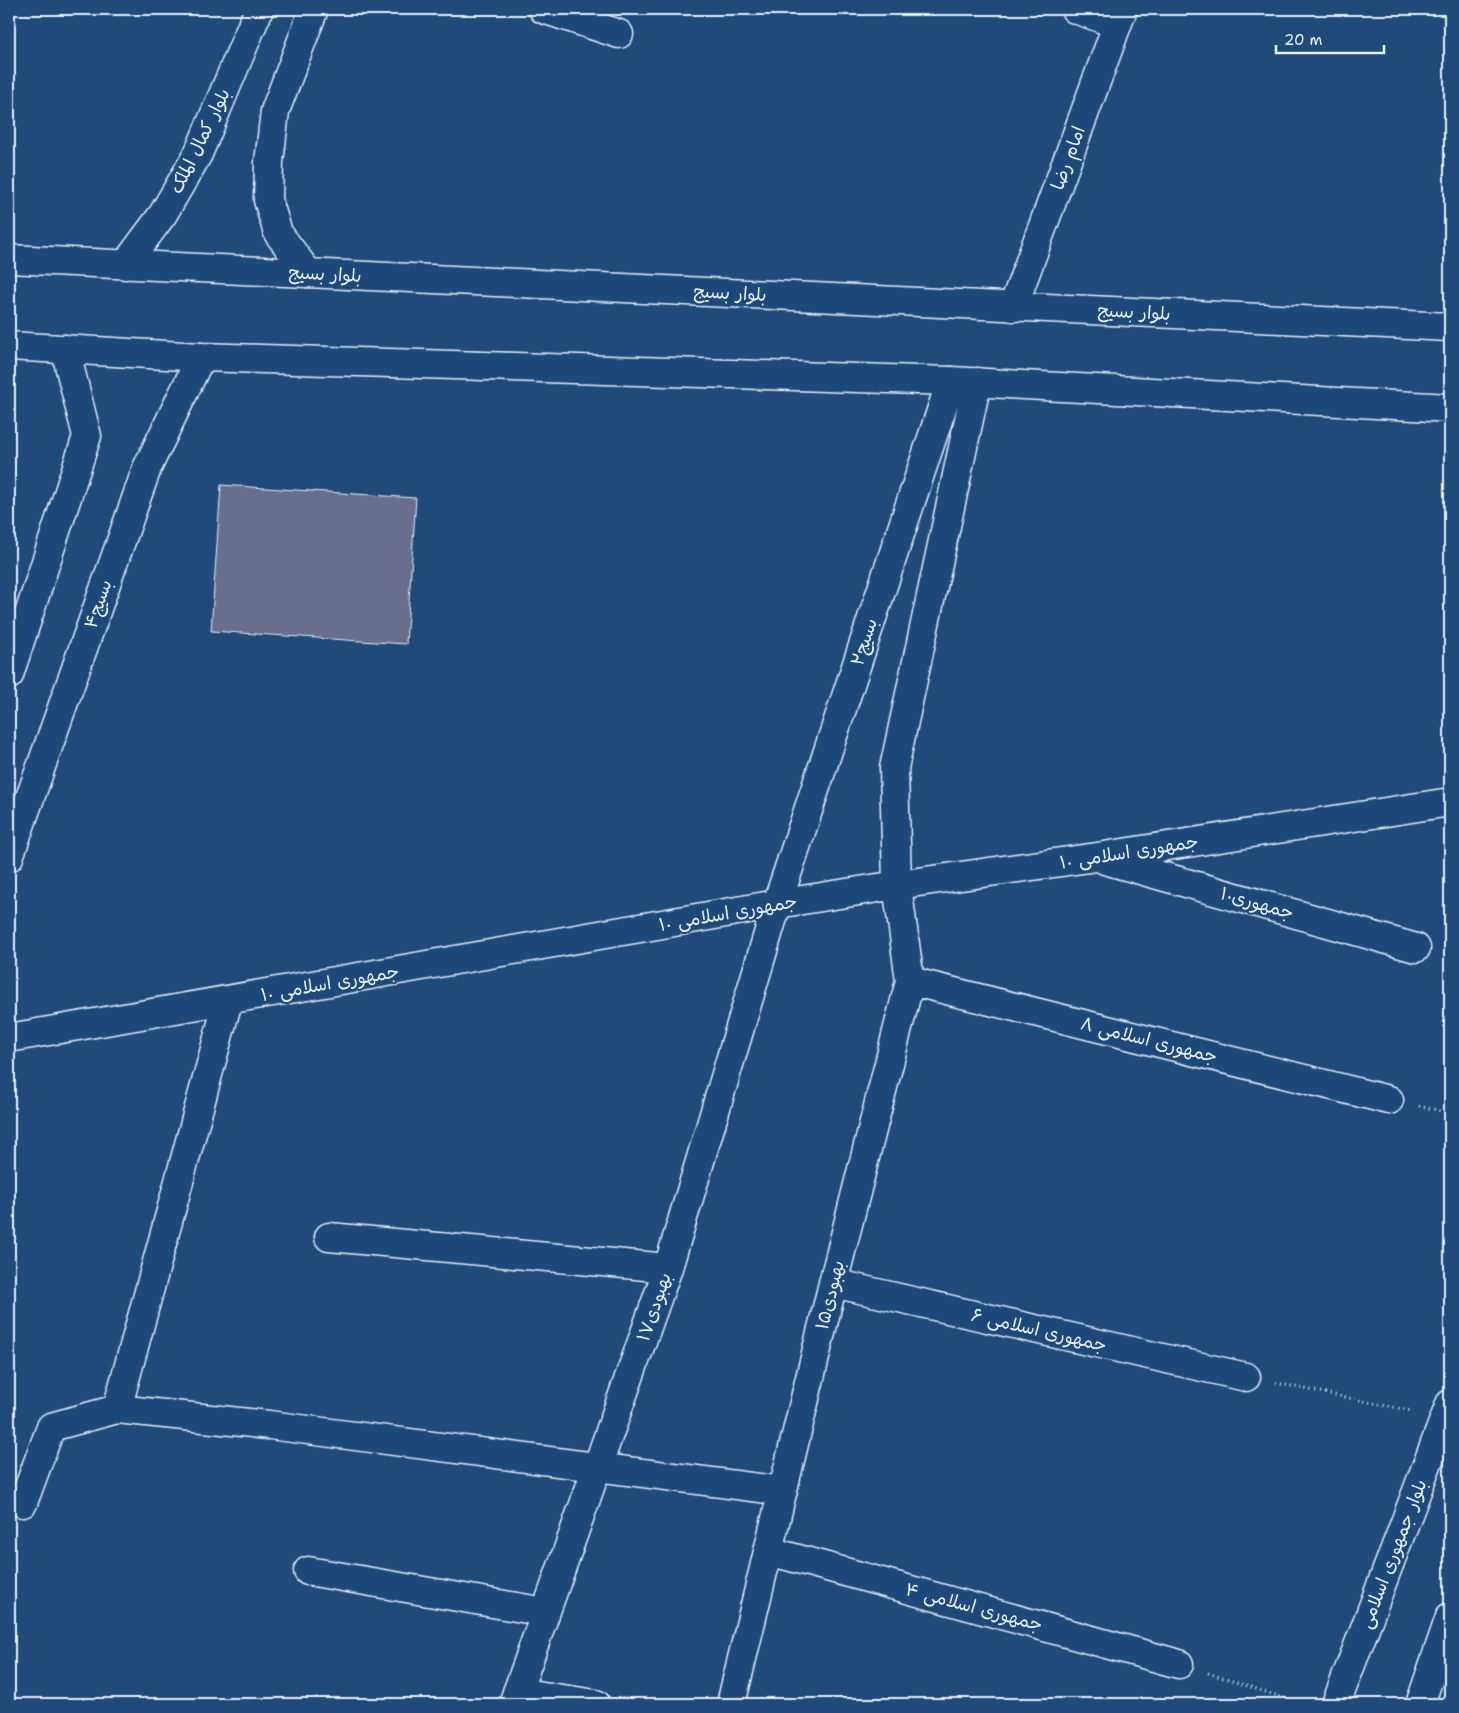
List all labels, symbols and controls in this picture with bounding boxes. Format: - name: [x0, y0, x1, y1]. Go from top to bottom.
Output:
- scale bar: [1276, 22, 1384, 54]
- text: 20 m: [1284, 30, 1323, 50]
- street label: بلوار کمال الملک: [164, 84, 236, 198]
- street label: امام رضا: [1045, 123, 1092, 194]
- street label: بلوار بسیج: [288, 260, 362, 288]
- street label: بلوار بسیج: [693, 279, 767, 307]
- street label: بلوار بسیج: [1097, 298, 1171, 326]
- street label: بسیج۴: [78, 576, 118, 632]
- street label: بسیج۲: [845, 615, 883, 669]
- street label: جمهوری اسلامی ۱۰: [1058, 829, 1200, 875]
- street label: جمهوری۱۰: [1218, 881, 1296, 925]
- street label: جمهوری اسلامی ۱۰: [657, 889, 799, 937]
- street label: جمهوری اسلامی ۱۰: [259, 959, 401, 1007]
- street label: جمهوری اسلامی ۸: [1078, 1011, 1220, 1069]
- street label: بهبودی۱۵: [810, 1258, 850, 1332]
- street label: بهبودی۱۷: [631, 1269, 677, 1345]
- street label: جمهوری اسلامی ۶: [969, 1303, 1109, 1357]
- street label: بلوار جمهوری اسلامی: [1353, 1476, 1433, 1632]
- street label: جمهوری اسلامی ۴: [903, 1577, 1045, 1637]

